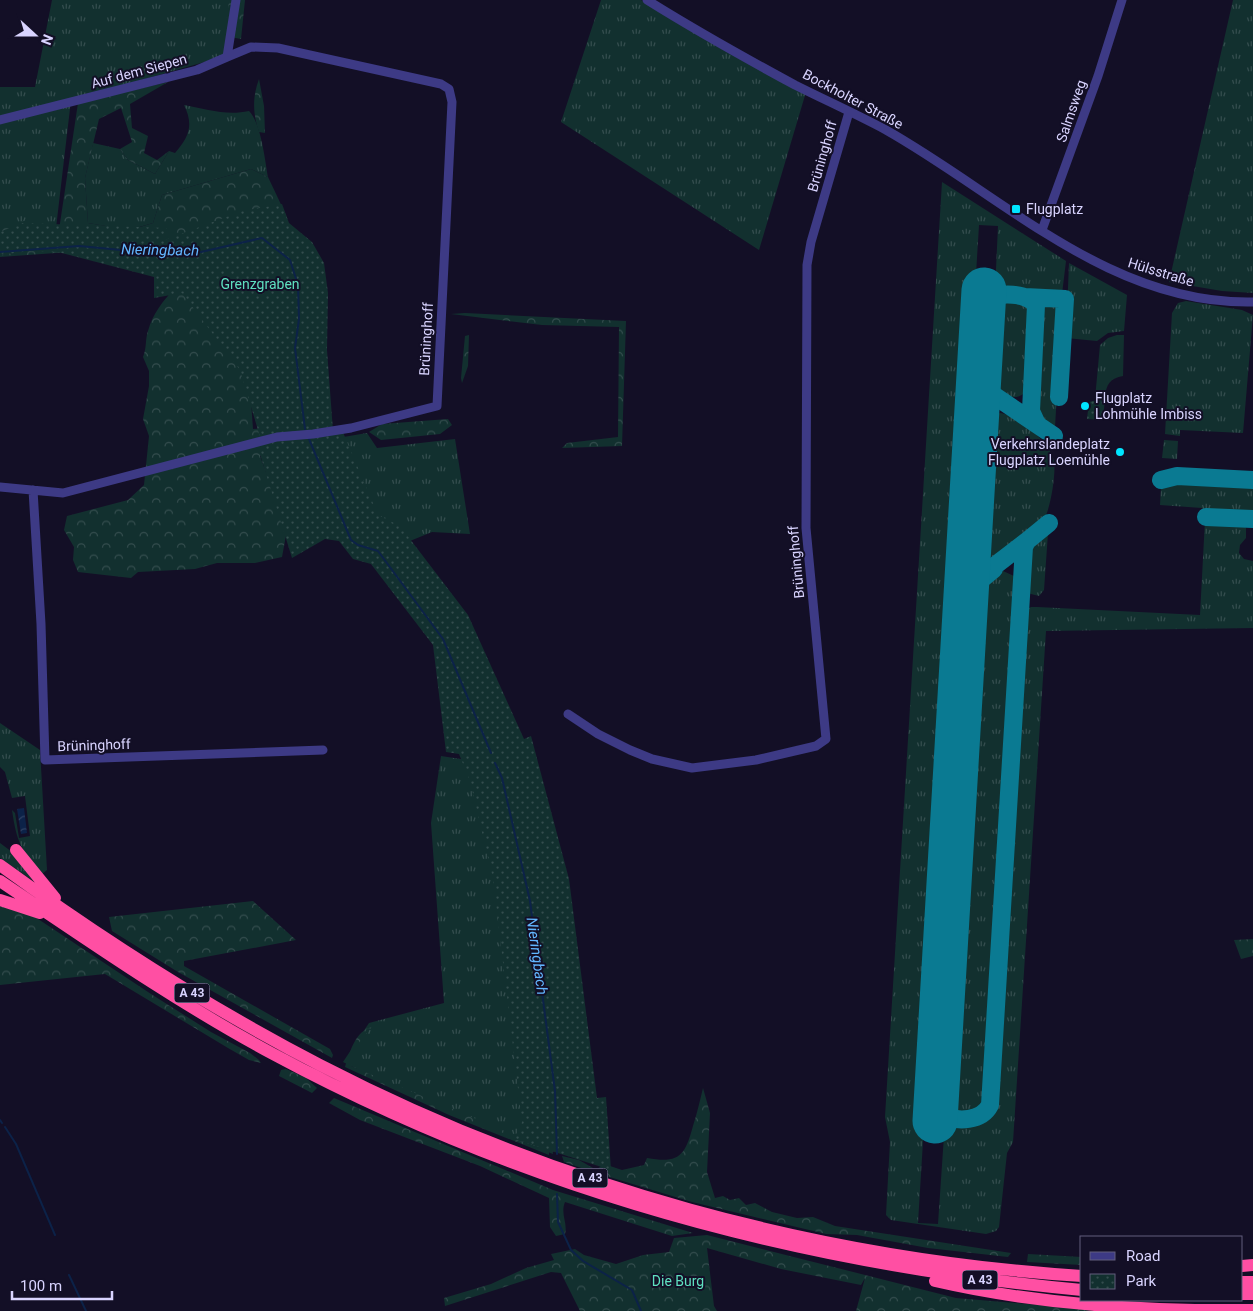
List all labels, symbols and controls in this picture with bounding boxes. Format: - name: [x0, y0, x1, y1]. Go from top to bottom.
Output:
- north arrow: [10, 10, 60, 60]
- text: N: [38, 32, 56, 47]
- street label: Auf dem Siepen: [89, 51, 189, 91]
- street label: Bockholter Straße: [800, 66, 906, 132]
- street label: Salmsweg: [1053, 78, 1089, 144]
- street label: Brüninghoff: [804, 118, 840, 193]
- place label: Flugplatz: [1026, 201, 1083, 217]
- marker: Flugplatz: [1010, 203, 1022, 215]
- water label: Nieringbach: [121, 240, 199, 260]
- street label: Hülsstraße: [1126, 254, 1196, 290]
- park label: Grenzgraben: [220, 276, 300, 292]
- street label: Brüninghoff: [416, 302, 436, 376]
- place label: Flugplatz Lohmühle Imbiss: [1095, 390, 1202, 422]
- marker: Flugplatz Lohmühle Imbiss: [1079, 400, 1091, 412]
- place label: Verkehrslandeplatz Flugplatz Loemühle: [988, 436, 1110, 468]
- marker: Verkehrslandeplatz Flugplatz Loemühle: [1114, 446, 1126, 458]
- street label: Brüninghoff: [785, 525, 807, 599]
- street label: Brüninghoff: [57, 736, 131, 754]
- water label: Nieringbach: [523, 916, 551, 996]
- road number: A 43: [174, 984, 210, 1002]
- road number: A 43: [572, 1168, 608, 1188]
- legend: [1080, 1236, 1243, 1301]
- text: Road: [1126, 1247, 1160, 1265]
- scale bar: [12, 1268, 112, 1300]
- road number: A 43: [962, 1270, 998, 1290]
- text: Park: [1126, 1272, 1157, 1290]
- park label: Die Burg: [652, 1273, 704, 1289]
- text: 100 m: [20, 1277, 62, 1295]

